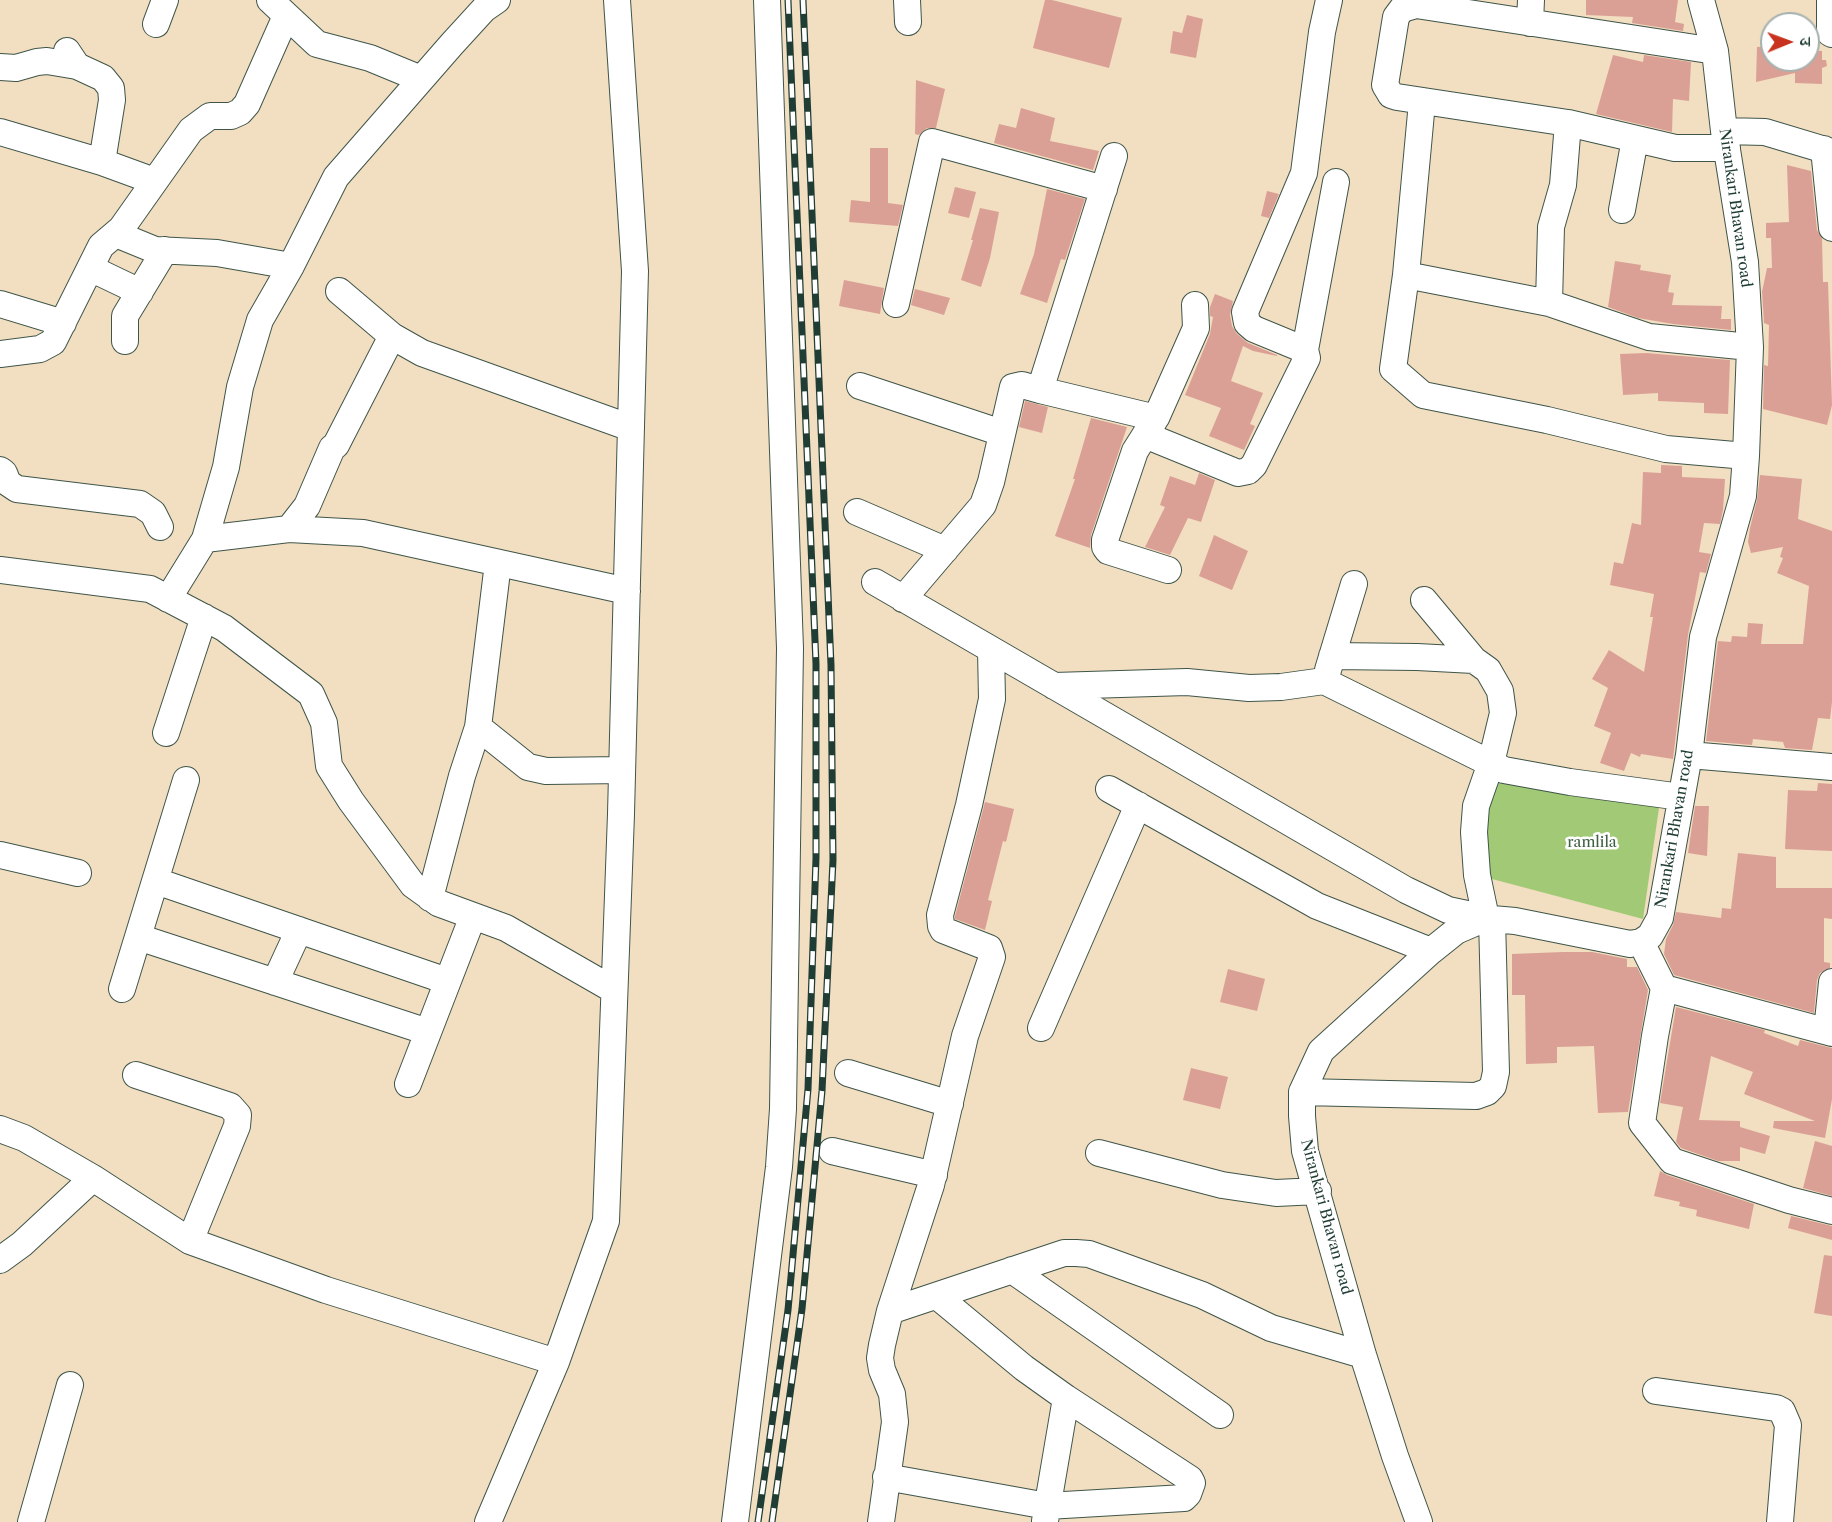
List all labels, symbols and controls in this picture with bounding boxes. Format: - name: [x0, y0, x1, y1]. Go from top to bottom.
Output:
- north arrow: [1760, 12, 1820, 72]
- text: उ: [1796, 37, 1816, 46]
- street label: Nirankari Bhavan road: [1715, 127, 1755, 289]
- street label: Nirankari Bhavan road: [1652, 749, 1698, 909]
- park label: ramlila: [1567, 834, 1617, 852]
- street label: Nirankari Bhavan road: [1297, 1137, 1355, 1297]

